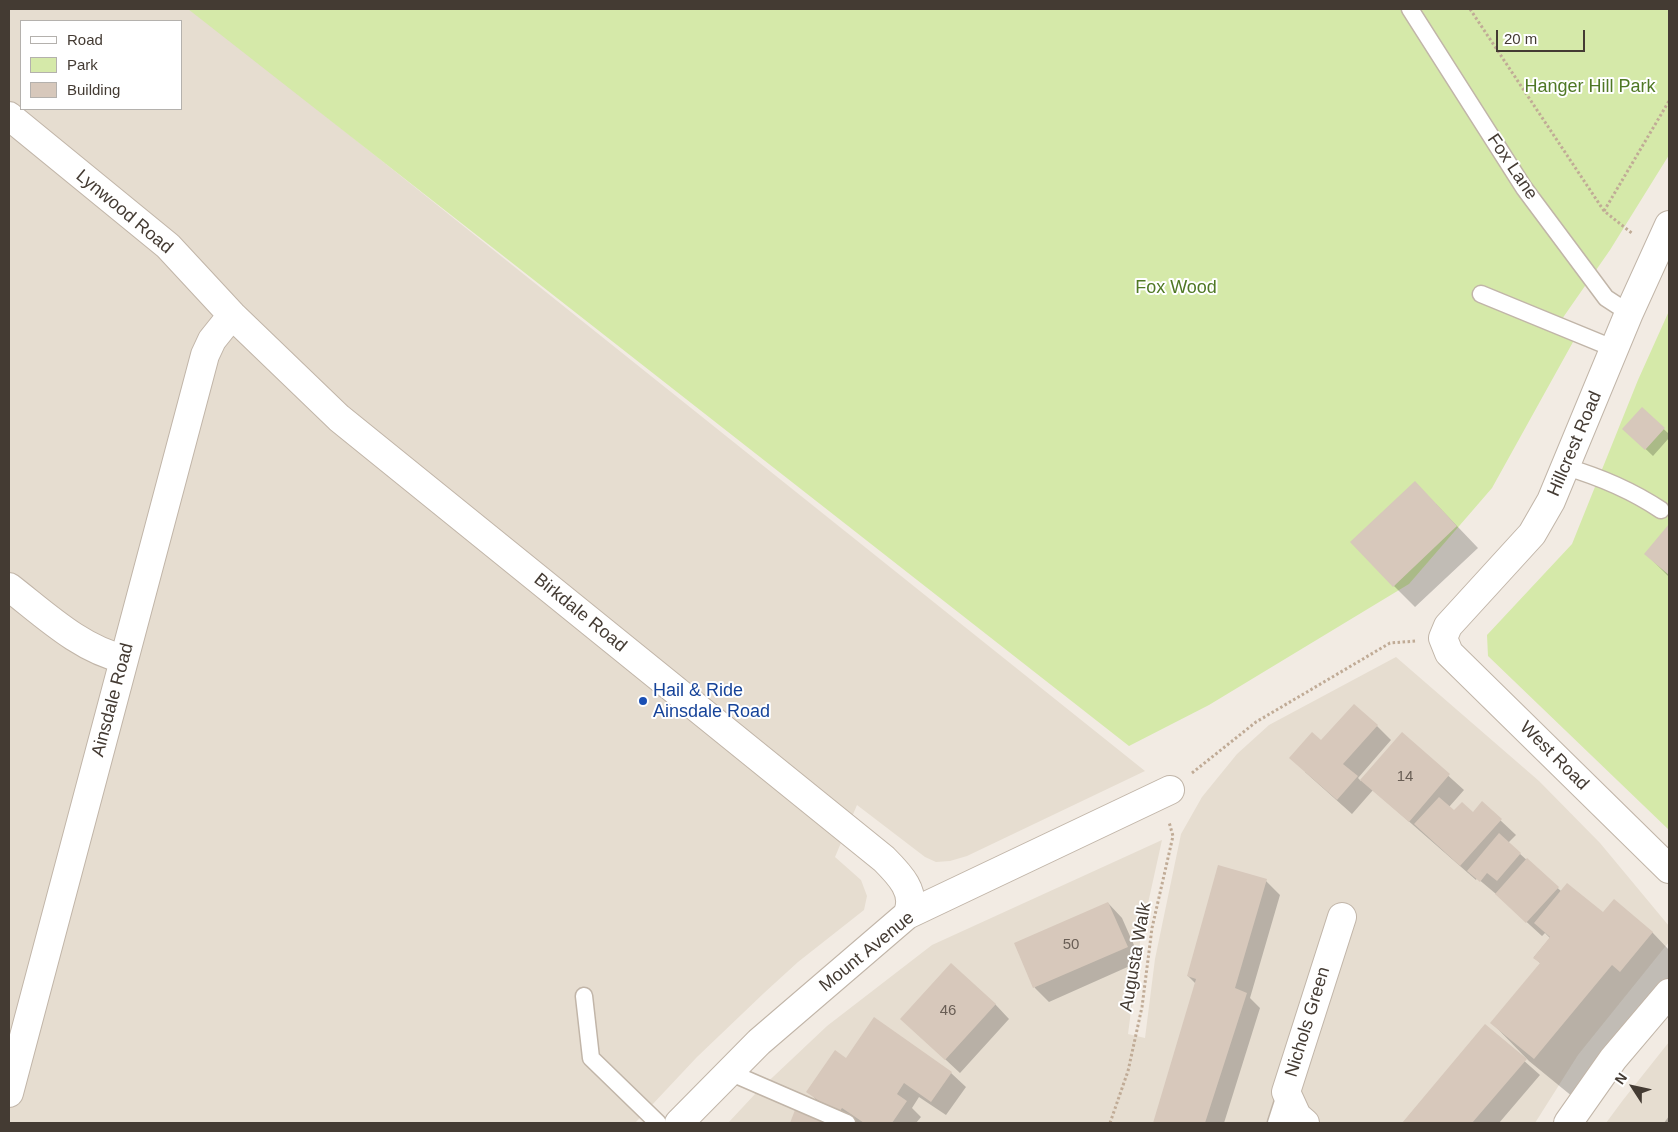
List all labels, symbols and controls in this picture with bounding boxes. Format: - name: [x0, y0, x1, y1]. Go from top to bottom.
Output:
- legend: [20, 20, 182, 110]
- scale bar: [1498, 20, 1587, 52]
- text: 20 m: [1504, 30, 1537, 47]
- text: Road: [67, 31, 103, 48]
- text: Park: [67, 56, 98, 73]
- park label: Hanger Hill Park: [1524, 76, 1656, 98]
- text: Building: [67, 81, 120, 98]
- street label: Fox Lane: [1482, 130, 1542, 204]
- street label: Lynwood Road: [71, 165, 177, 259]
- park label: Fox Wood: [1135, 277, 1217, 299]
- street label: Hillcrest Road: [1543, 388, 1607, 500]
- street label: Birkdale Road: [529, 569, 631, 657]
- street label: Ainsdale Road: [87, 641, 139, 759]
- place label: Hail & Ride Ainsdale Road: [653, 680, 770, 722]
- marker: Hail & Ride Ainsdale Road: [637, 695, 649, 707]
- street label: West Road: [1515, 717, 1593, 795]
- house number: 14: [1397, 768, 1413, 786]
- street label: Augusta Walk: [1116, 901, 1156, 1013]
- street label: Mount Avenue: [815, 907, 919, 997]
- house number: 50: [1063, 936, 1079, 954]
- street label: Nichols Green: [1281, 964, 1335, 1080]
- house number: 46: [940, 1002, 956, 1020]
- north arrow: [1608, 1062, 1658, 1112]
- text: N: [1611, 1070, 1630, 1087]

